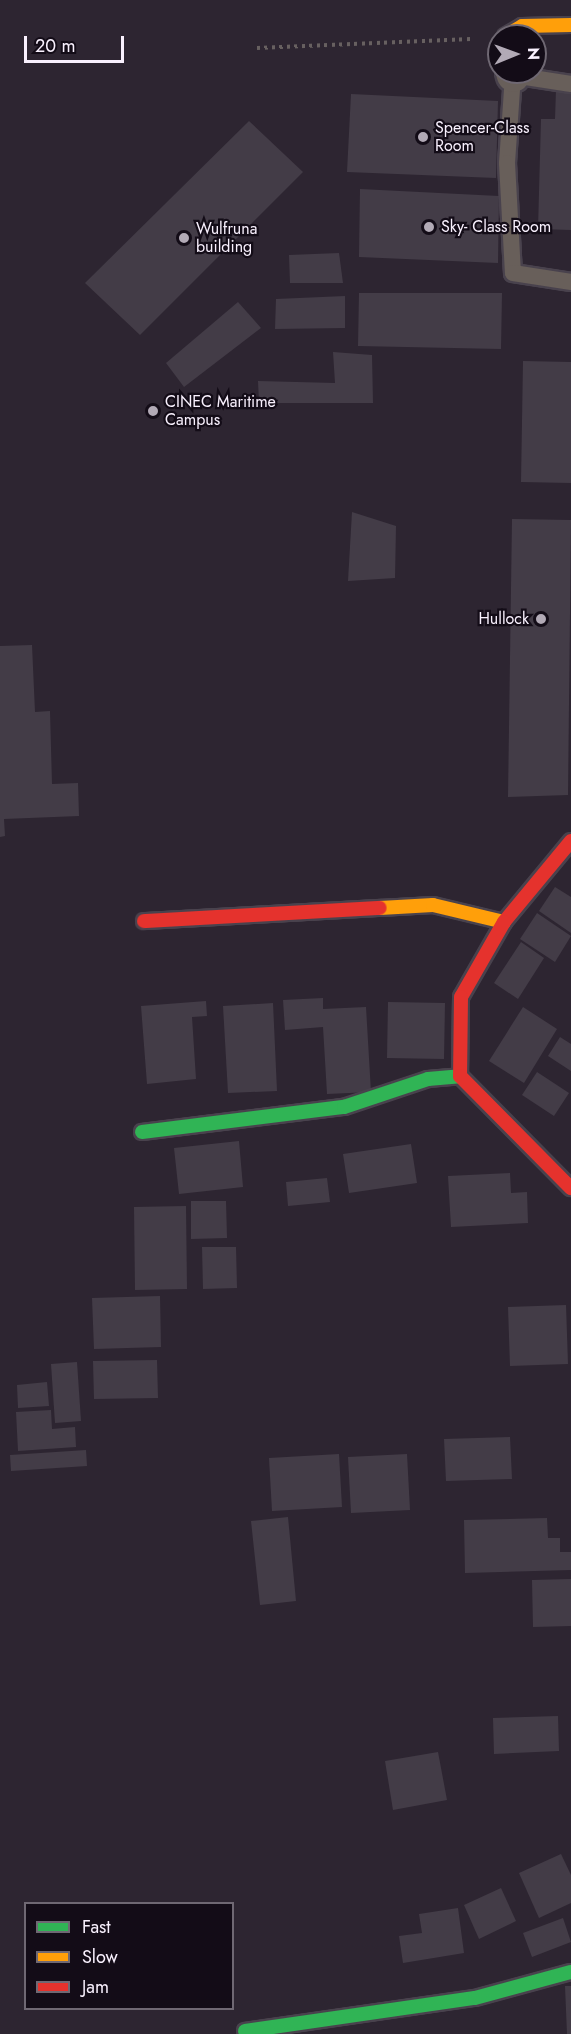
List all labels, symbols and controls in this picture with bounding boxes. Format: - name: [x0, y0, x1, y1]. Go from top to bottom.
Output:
- scale bar: [27, 24, 128, 62]
- north arrow: [487, 24, 547, 84]
- text: 20 m: [35, 33, 75, 59]
- text: N: [522, 47, 545, 60]
- place label: Spencer-Class Room: [435, 118, 529, 156]
- marker: Spencer-Class Room: [416, 130, 430, 144]
- place label: Sky- Class Room: [441, 217, 551, 237]
- place label: Wulfruna building: [196, 219, 257, 257]
- marker: Sky- Class Room: [422, 220, 436, 234]
- marker: Wulfruna building: [177, 231, 191, 245]
- place label: CINEC Maritime Campus: [165, 392, 276, 430]
- marker: CINEC Maritime Campus: [146, 404, 160, 418]
- place label: Hullock: [478, 609, 529, 629]
- marker: Hullock: [534, 612, 548, 626]
- legend: [24, 1902, 234, 2010]
- text: Fast: [82, 1914, 111, 1940]
- text: Slow: [82, 1944, 118, 1970]
- text: Jam: [82, 1974, 109, 2000]

